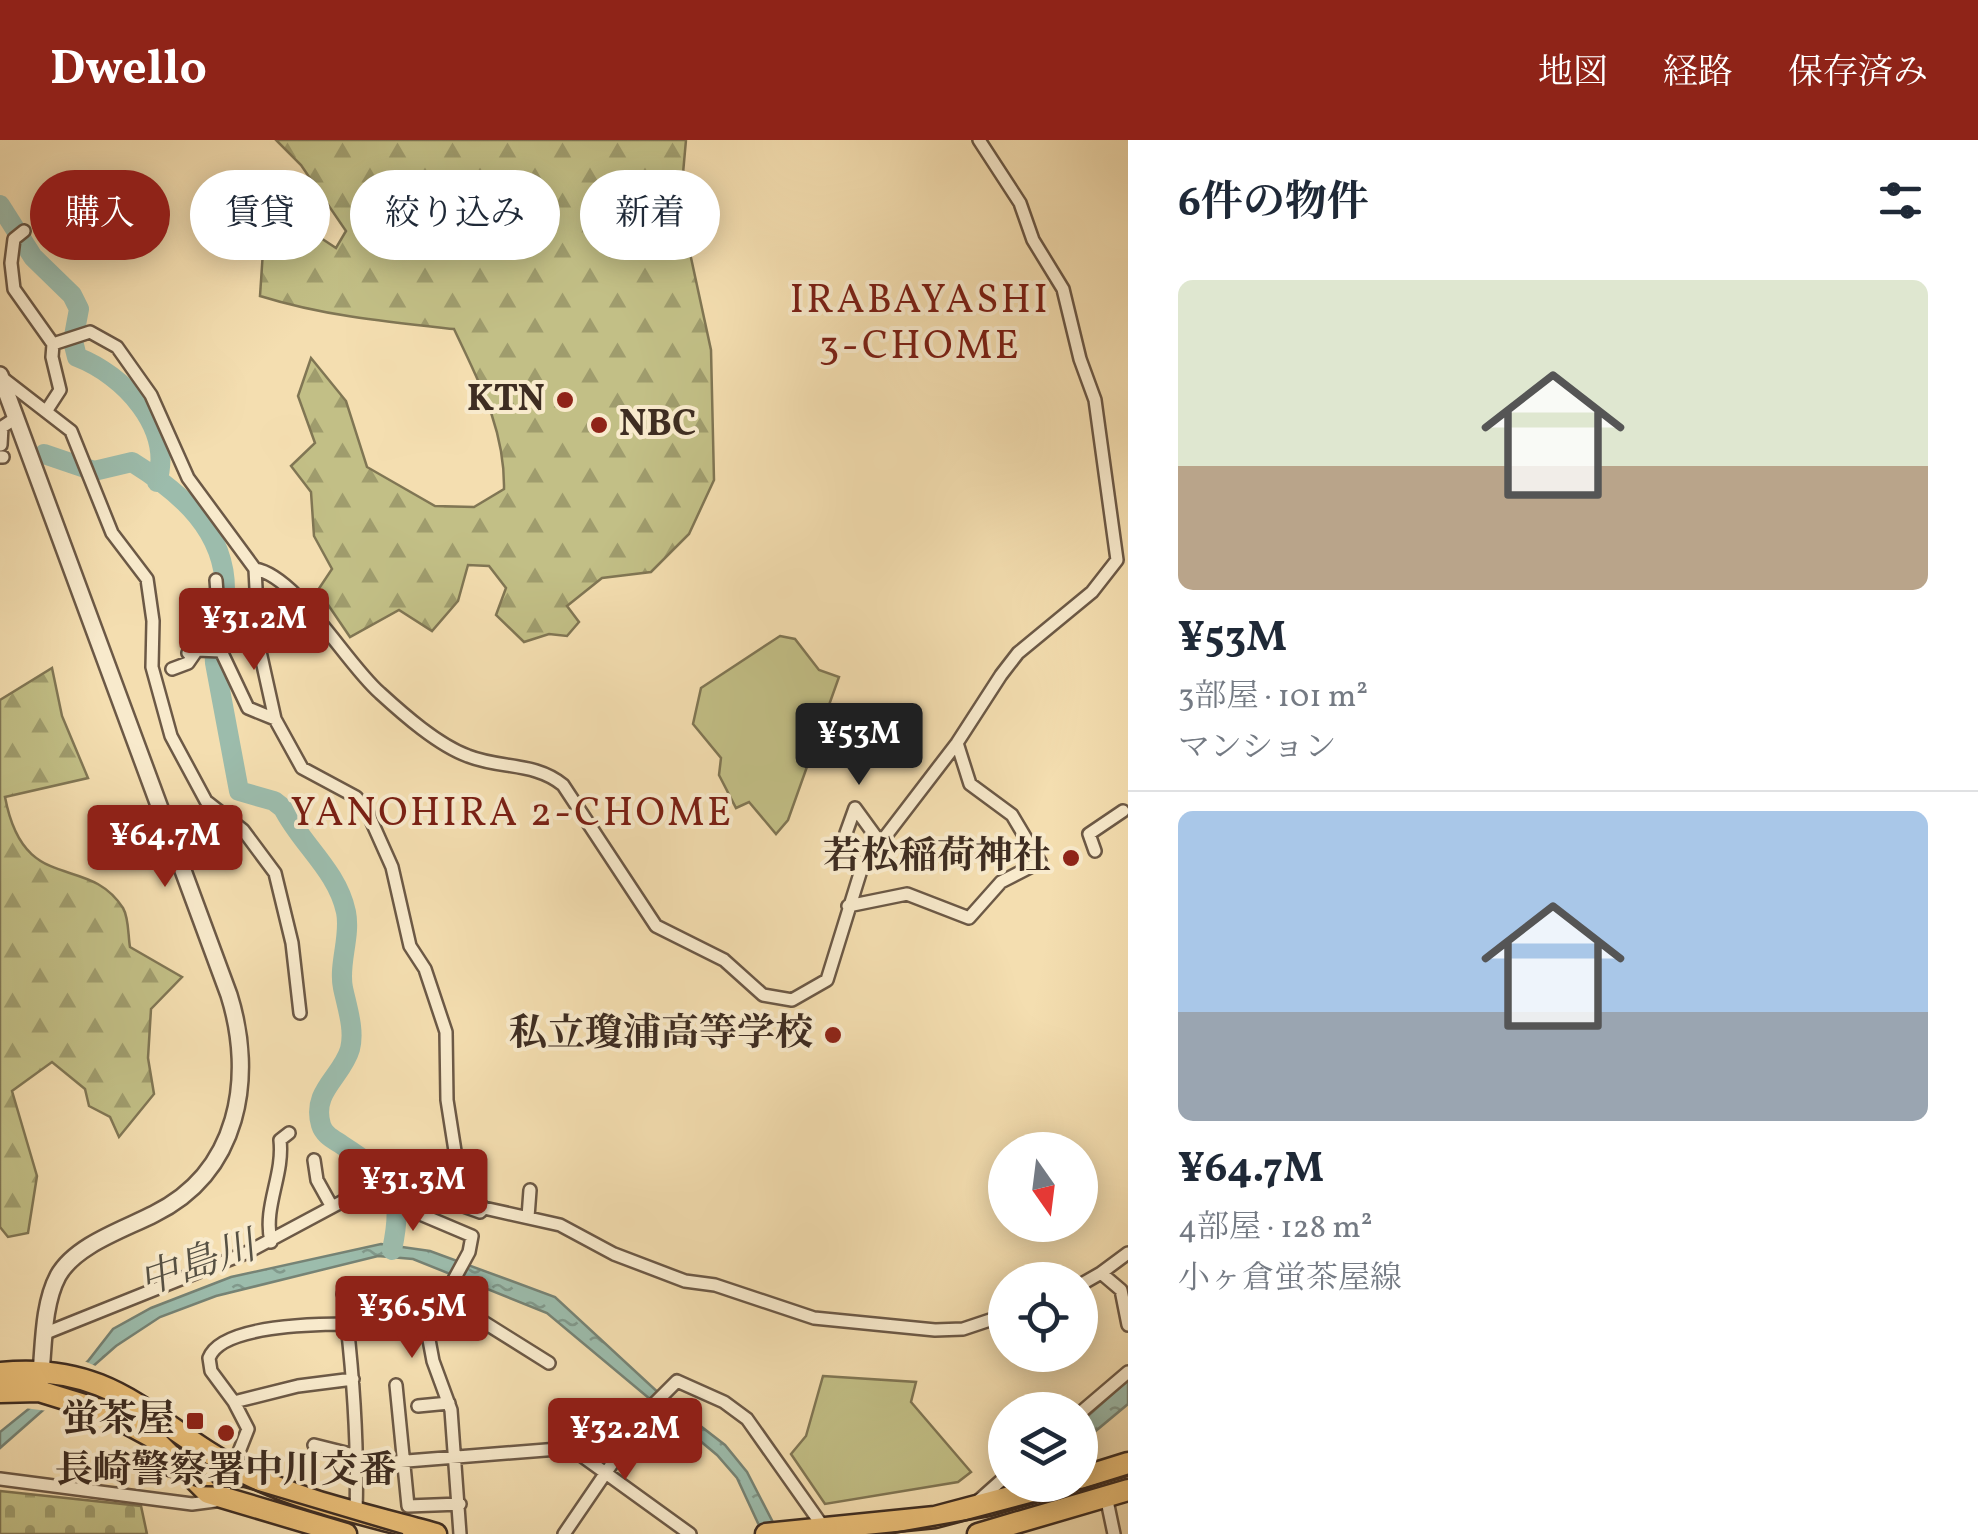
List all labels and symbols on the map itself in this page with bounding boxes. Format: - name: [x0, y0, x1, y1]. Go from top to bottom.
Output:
- district label: IRABAYASHI 3-CHOME: [790, 274, 1050, 376]
- place label: KTN: [467, 374, 545, 427]
- marker: KTN: [554, 389, 576, 411]
- place label: NBC: [619, 399, 696, 452]
- marker: NBC: [588, 414, 610, 436]
- pin: ¥31.2M: [173, 588, 335, 673]
- pin: ¥53M: [800, 703, 918, 788]
- district label: YANOHIRA 2-CHOME: [290, 787, 734, 843]
- pin: ¥64.7M: [84, 805, 246, 890]
- place label: 若松稲荷神社: [823, 832, 1051, 885]
- marker: 若松稲荷神社: [1060, 847, 1082, 869]
- place label: 私立瓊浦高等学校: [509, 1009, 813, 1062]
- marker: 私立瓊浦高等学校: [822, 1024, 844, 1046]
- north arrow: [988, 1132, 1098, 1242]
- pin: ¥31.3M: [332, 1149, 494, 1234]
- water label: 中島川: [132, 1219, 268, 1312]
- pin: ¥36.5M: [331, 1276, 493, 1361]
- place label: 蛍茶屋: [61, 1395, 175, 1448]
- pin: ¥32.2M: [544, 1398, 706, 1483]
- marker: 蛍茶屋: [184, 1410, 206, 1432]
- marker: 長崎警察署中川交番: [215, 1422, 237, 1444]
- place label: 長崎警察署中川交番: [55, 1446, 397, 1499]

